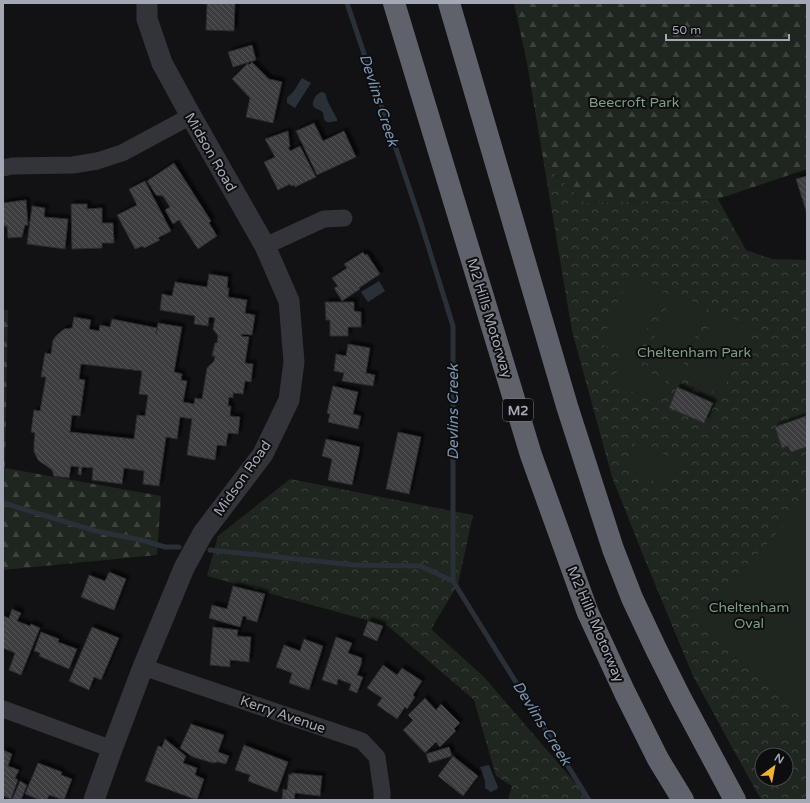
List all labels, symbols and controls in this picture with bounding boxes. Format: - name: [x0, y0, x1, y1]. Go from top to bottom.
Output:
- scale bar: [666, 16, 789, 42]
- text: 50 m: [672, 23, 701, 37]
- water label: Devlins Creek: [356, 52, 403, 150]
- park label: Beecroft Park: [589, 94, 680, 111]
- street label: Midson Road: [181, 110, 240, 195]
- street label: M2 Hills Motorway: [463, 256, 516, 381]
- park label: Cheltenham Park: [637, 344, 751, 361]
- water label: Devlins Creek: [444, 362, 462, 460]
- road number: M2: [503, 399, 533, 421]
- street label: Midson Road: [210, 437, 275, 519]
- street label: M2 Hills Motorway: [563, 564, 628, 685]
- park label: Cheltenham Oval: [709, 599, 789, 632]
- water label: Devlins Creek: [509, 678, 576, 770]
- street label: Kerry Avenue: [238, 692, 328, 737]
- north arrow: [754, 747, 794, 787]
- text: N: [772, 751, 786, 767]

